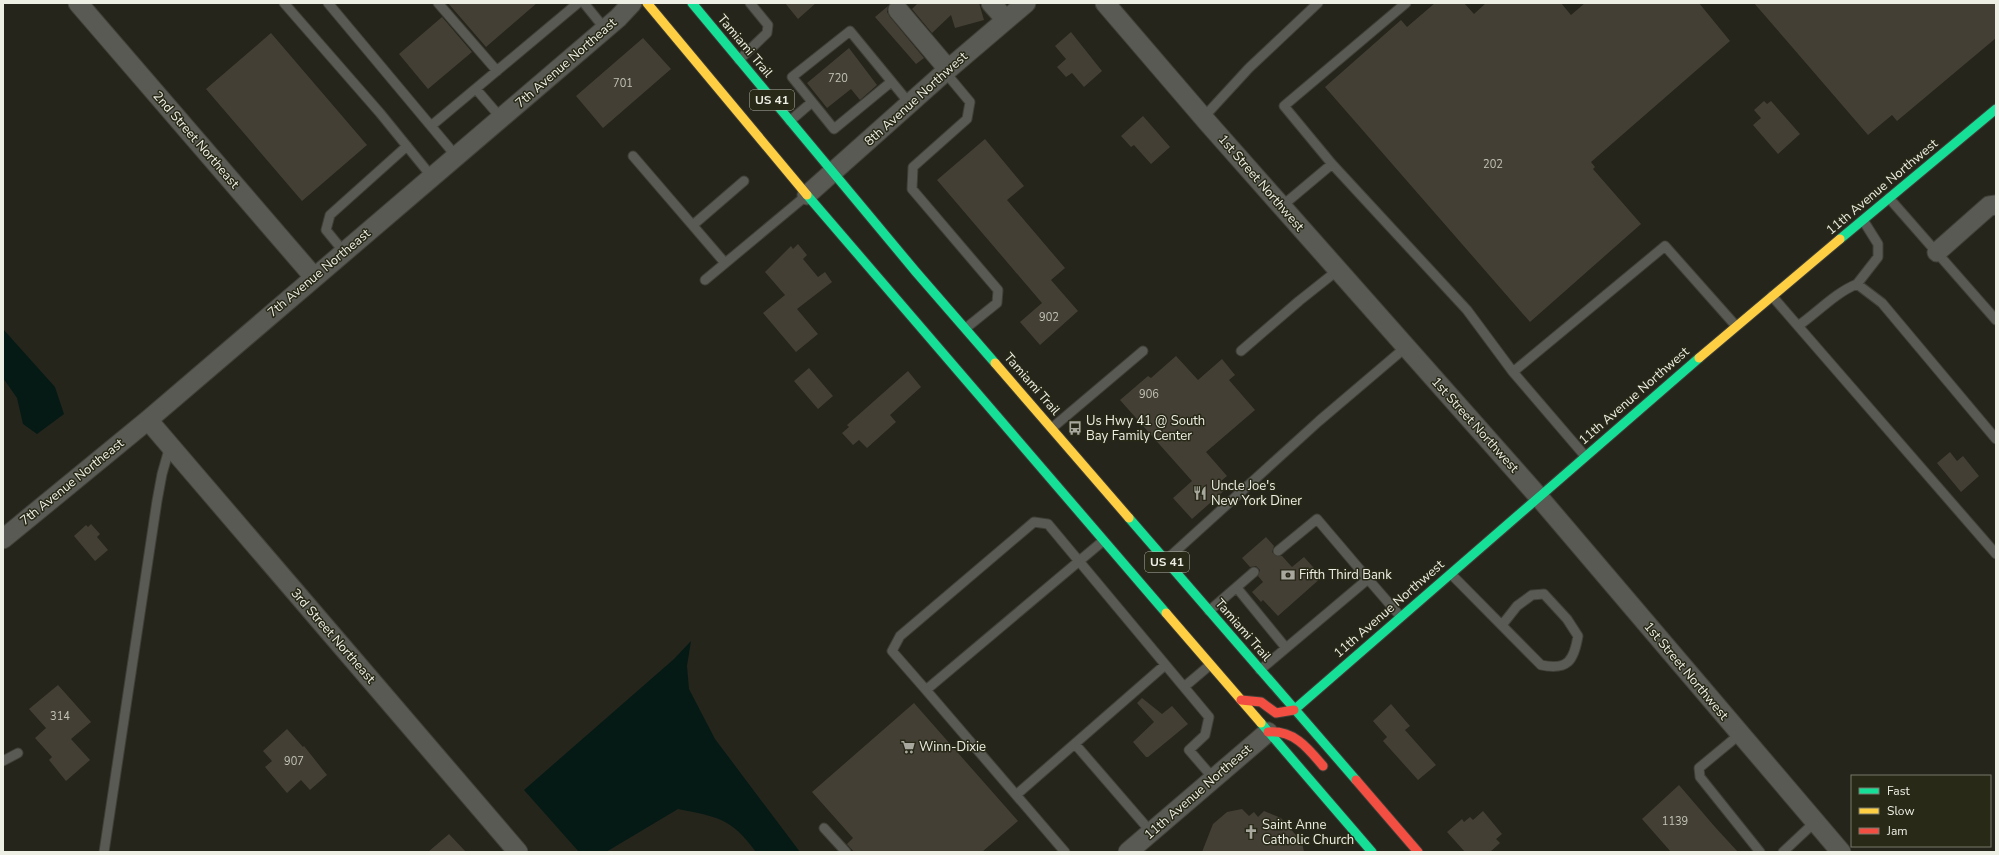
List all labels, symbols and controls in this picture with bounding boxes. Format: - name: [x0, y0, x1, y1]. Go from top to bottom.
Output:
- street label: Tamiami Trail: [713, 11, 777, 82]
- street label: 7th Avenue Northeast: [511, 14, 621, 112]
- street label: 8th Avenue Northwest: [861, 48, 972, 150]
- house number: 720: [828, 71, 848, 86]
- house number: 701: [613, 76, 633, 91]
- street label: 2nd Street Northeast: [149, 88, 244, 193]
- road number: US 41: [750, 90, 794, 110]
- street label: 1st Street Northwest: [1214, 131, 1308, 236]
- street label: 11th Avenue Northwest: [1822, 135, 1942, 239]
- house number: 202: [1483, 157, 1503, 172]
- street label: 7th Avenue Northeast: [264, 224, 375, 321]
- house number: 902: [1039, 310, 1059, 325]
- street label: 11th Avenue Northwest: [1575, 343, 1693, 449]
- street label: Tamiami Trail: [1000, 349, 1064, 419]
- street label: 1st Street Northwest: [1427, 373, 1523, 477]
- house number: 906: [1139, 387, 1159, 402]
- place label: Us Hwy 41 @ South Bay Family Center: [1086, 412, 1205, 445]
- bus stop icon: Us Hwy 41 @ South Bay Family Center: [1067, 420, 1083, 436]
- street label: 7th Avenue Northeast: [16, 434, 128, 530]
- place label: Uncle Joe's New York Diner: [1211, 477, 1302, 510]
- restaurant icon: Uncle Joe's New York Diner: [1192, 485, 1208, 501]
- road number: US 41: [1145, 552, 1189, 572]
- street label: 11th Avenue Northwest: [1330, 556, 1448, 662]
- place label: Fifth Third Bank: [1299, 566, 1392, 584]
- bank icon: Fifth Third Bank: [1280, 567, 1296, 583]
- street label: 3rd Street Northeast: [287, 585, 380, 688]
- street label: Tamiami Trail: [1211, 595, 1275, 665]
- street label: 1st Street Northwest: [1640, 618, 1733, 724]
- house number: 314: [50, 709, 70, 724]
- place label: Winn-Dixie: [919, 738, 986, 756]
- supermarket icon: Winn-Dixie: [900, 739, 916, 755]
- street label: 11th Avenue Northeast: [1140, 740, 1256, 844]
- house number: 907: [284, 754, 304, 769]
- legend: [1851, 775, 1991, 847]
- text: Fast: [1887, 783, 1910, 799]
- text: Slow: [1887, 803, 1915, 819]
- house number: 1139: [1662, 814, 1688, 829]
- place label: Saint Anne Catholic Church: [1262, 816, 1354, 849]
- text: Jam: [1886, 823, 1908, 839]
- church icon: Saint Anne Catholic Church: [1243, 824, 1259, 840]

